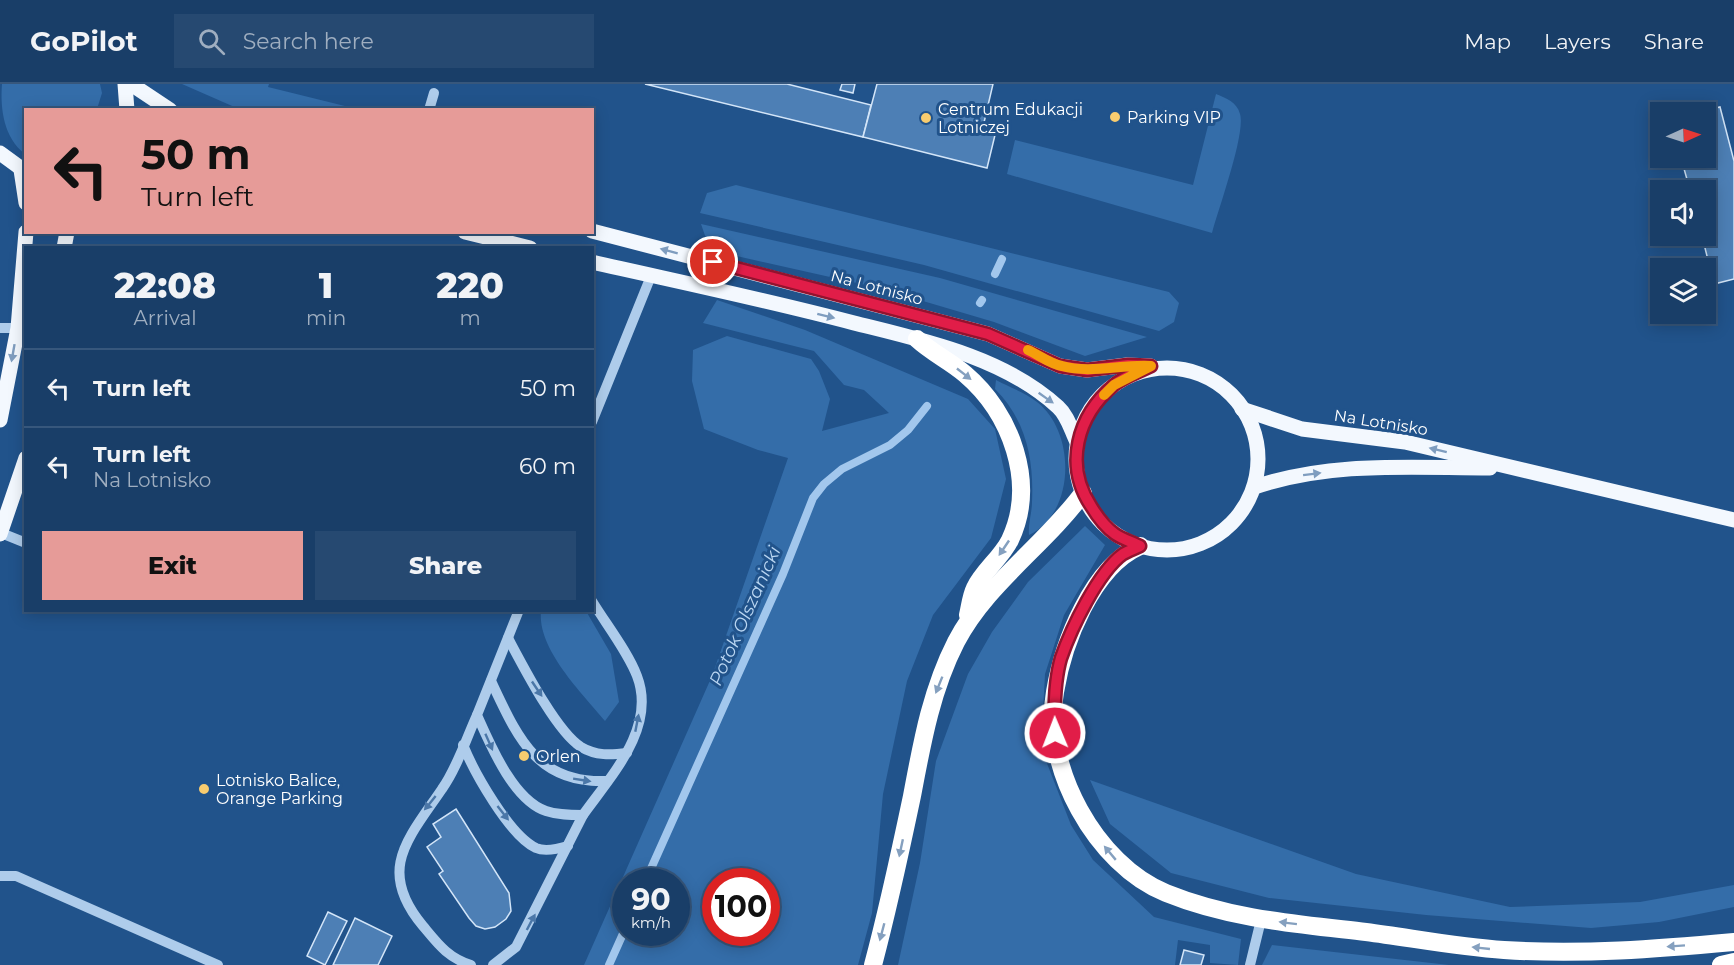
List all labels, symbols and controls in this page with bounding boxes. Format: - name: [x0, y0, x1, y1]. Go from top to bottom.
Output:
- search box: [174, 14, 594, 68]
- text: GoPilot: [30, 24, 138, 58]
- icon: search: [195, 25, 228, 58]
- text: Search here: [243, 28, 374, 55]
- text: Map: [1464, 29, 1511, 54]
- text: Layers: [1544, 29, 1611, 54]
- text: Share: [1644, 29, 1704, 54]
- place label: Centrum Edukacji Lotniczej: [938, 100, 1083, 137]
- north arrow: [1650, 102, 1716, 168]
- map controls: [1650, 102, 1716, 324]
- place label: Parking VIP: [1127, 108, 1221, 127]
- marker: Parking VIP: [1108, 110, 1122, 124]
- marker: Centrum Edukacji Lotniczej: [919, 111, 933, 125]
- text: 50 m: [141, 128, 250, 180]
- icon: left: [42, 132, 120, 210]
- text: Turn left: [141, 180, 254, 213]
- button: sound: [1650, 180, 1716, 246]
- pin: [687, 236, 738, 287]
- icon: arrive: [696, 245, 729, 278]
- one-way arrow: [660, 246, 679, 256]
- button: layers: [1650, 258, 1716, 324]
- text: 22:08: [114, 263, 216, 307]
- text: 1: [319, 263, 333, 307]
- text: 220: [436, 263, 504, 307]
- street label: Na Lotnisko: [829, 266, 925, 309]
- text: Arrival: [133, 306, 197, 330]
- text: min: [306, 306, 346, 330]
- text: m: [459, 306, 481, 330]
- one-way arrow: [817, 311, 835, 321]
- one-way arrow: [8, 344, 17, 363]
- one-way arrow: [956, 368, 971, 380]
- icon: left: [42, 372, 75, 405]
- text: Turn left: [93, 375, 191, 402]
- text: 50 m: [520, 375, 576, 402]
- one-way arrow: [1037, 392, 1053, 404]
- street label: Na Lotnisko: [1333, 406, 1429, 439]
- text: Turn left: [93, 441, 191, 468]
- one-way arrow: [1429, 444, 1447, 454]
- icon: left: [42, 450, 75, 483]
- text: 60 m: [519, 453, 576, 480]
- text: Na Lotnisko: [93, 468, 211, 492]
- one-way arrow: [1302, 469, 1321, 478]
- button: Exit: [42, 531, 303, 600]
- button: Share: [315, 531, 576, 600]
- one-way arrow: [998, 539, 1010, 555]
- water label: Potok Olszanicki: [704, 543, 786, 689]
- one-way arrow: [934, 676, 944, 694]
- one-way arrow: [531, 681, 542, 697]
- position arrow: [1023, 701, 1087, 765]
- one-way arrow: [633, 713, 642, 732]
- one-way arrow: [484, 734, 494, 752]
- place label: Orlen: [536, 747, 581, 766]
- marker: Orlen: [517, 749, 531, 763]
- place label: Lotnisko Balice, Orange Parking: [216, 771, 343, 808]
- one-way arrow: [573, 776, 592, 785]
- marker: Lotnisko Balice, Orange Parking: [197, 782, 211, 796]
- one-way arrow: [425, 796, 437, 811]
- one-way arrow: [497, 805, 509, 820]
- one-way arrow: [896, 839, 905, 858]
- one-way arrow: [1104, 845, 1117, 861]
- speed limit sign: 100: [702, 868, 780, 946]
- text: 90: [631, 881, 671, 918]
- one-way arrow: [526, 913, 536, 930]
- text: km/h: [631, 913, 671, 932]
- one-way arrow: [1278, 919, 1297, 928]
- one-way arrow: [876, 923, 886, 941]
- one-way arrow: [1666, 941, 1685, 951]
- one-way arrow: [1471, 943, 1490, 953]

